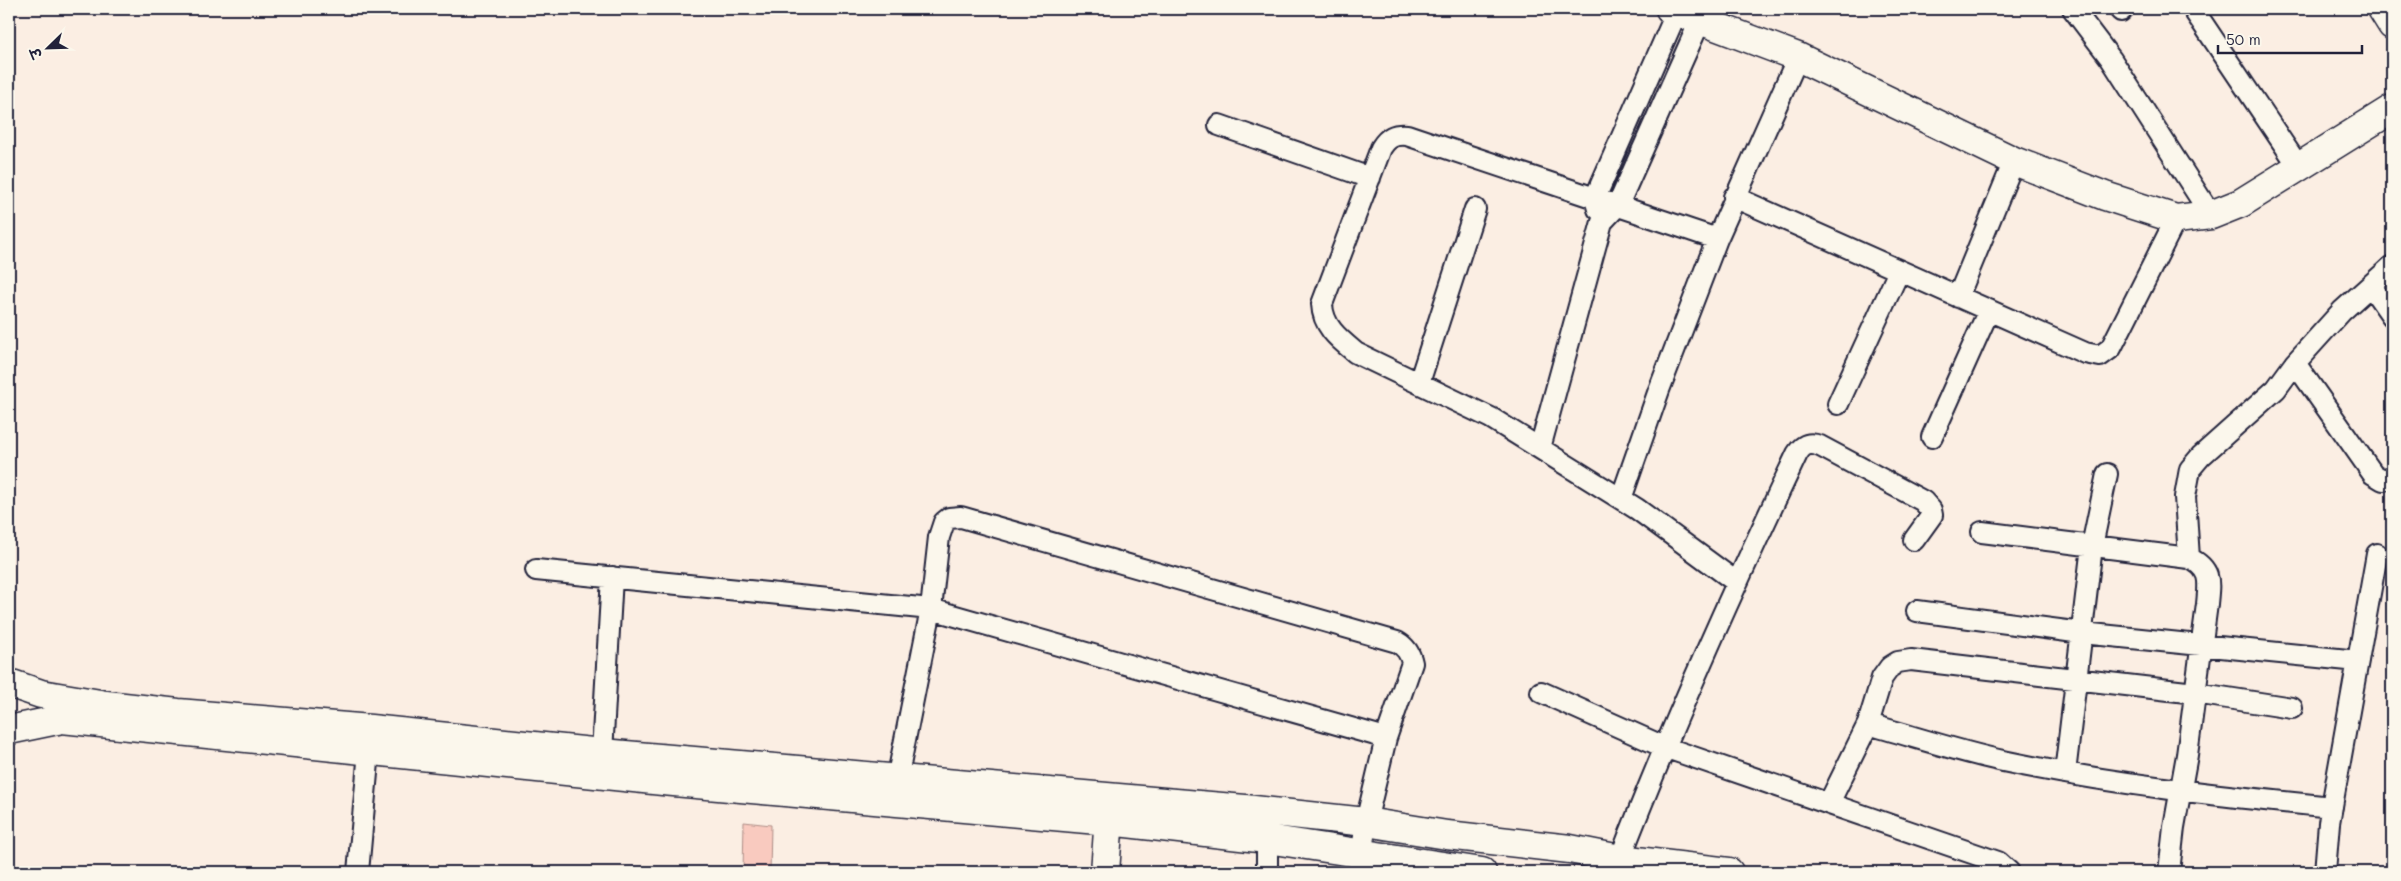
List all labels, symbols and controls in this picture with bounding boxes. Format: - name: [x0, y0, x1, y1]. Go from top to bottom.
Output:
- north arrow: [22, 22, 72, 72]
- scale bar: [2218, 22, 2362, 54]
- text: 50 m: [2226, 29, 2261, 49]
- text: उ: [24, 44, 47, 63]

